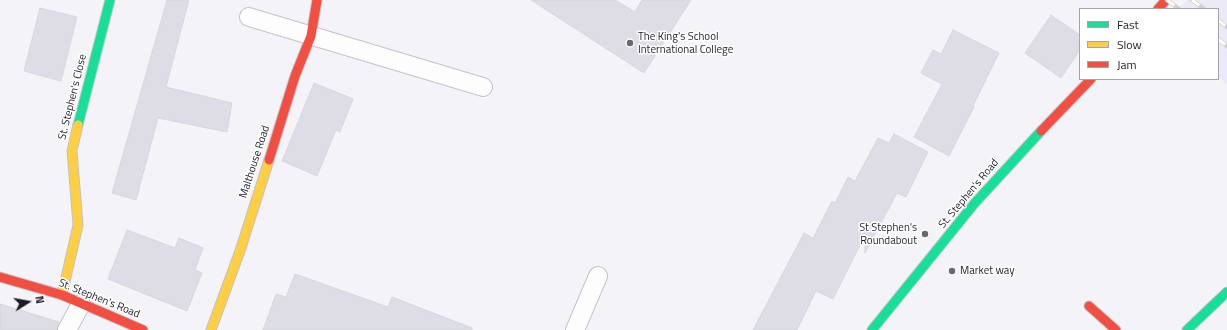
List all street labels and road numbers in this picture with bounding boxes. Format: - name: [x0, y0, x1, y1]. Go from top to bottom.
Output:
- street label: St. Stephen's Close: [56, 53, 90, 141]
- street label: Malthouse Road: [237, 124, 273, 200]
- street label: St. Stephen's Road: [936, 157, 1002, 231]
- street label: St. Stephen's Road: [56, 277, 142, 321]

